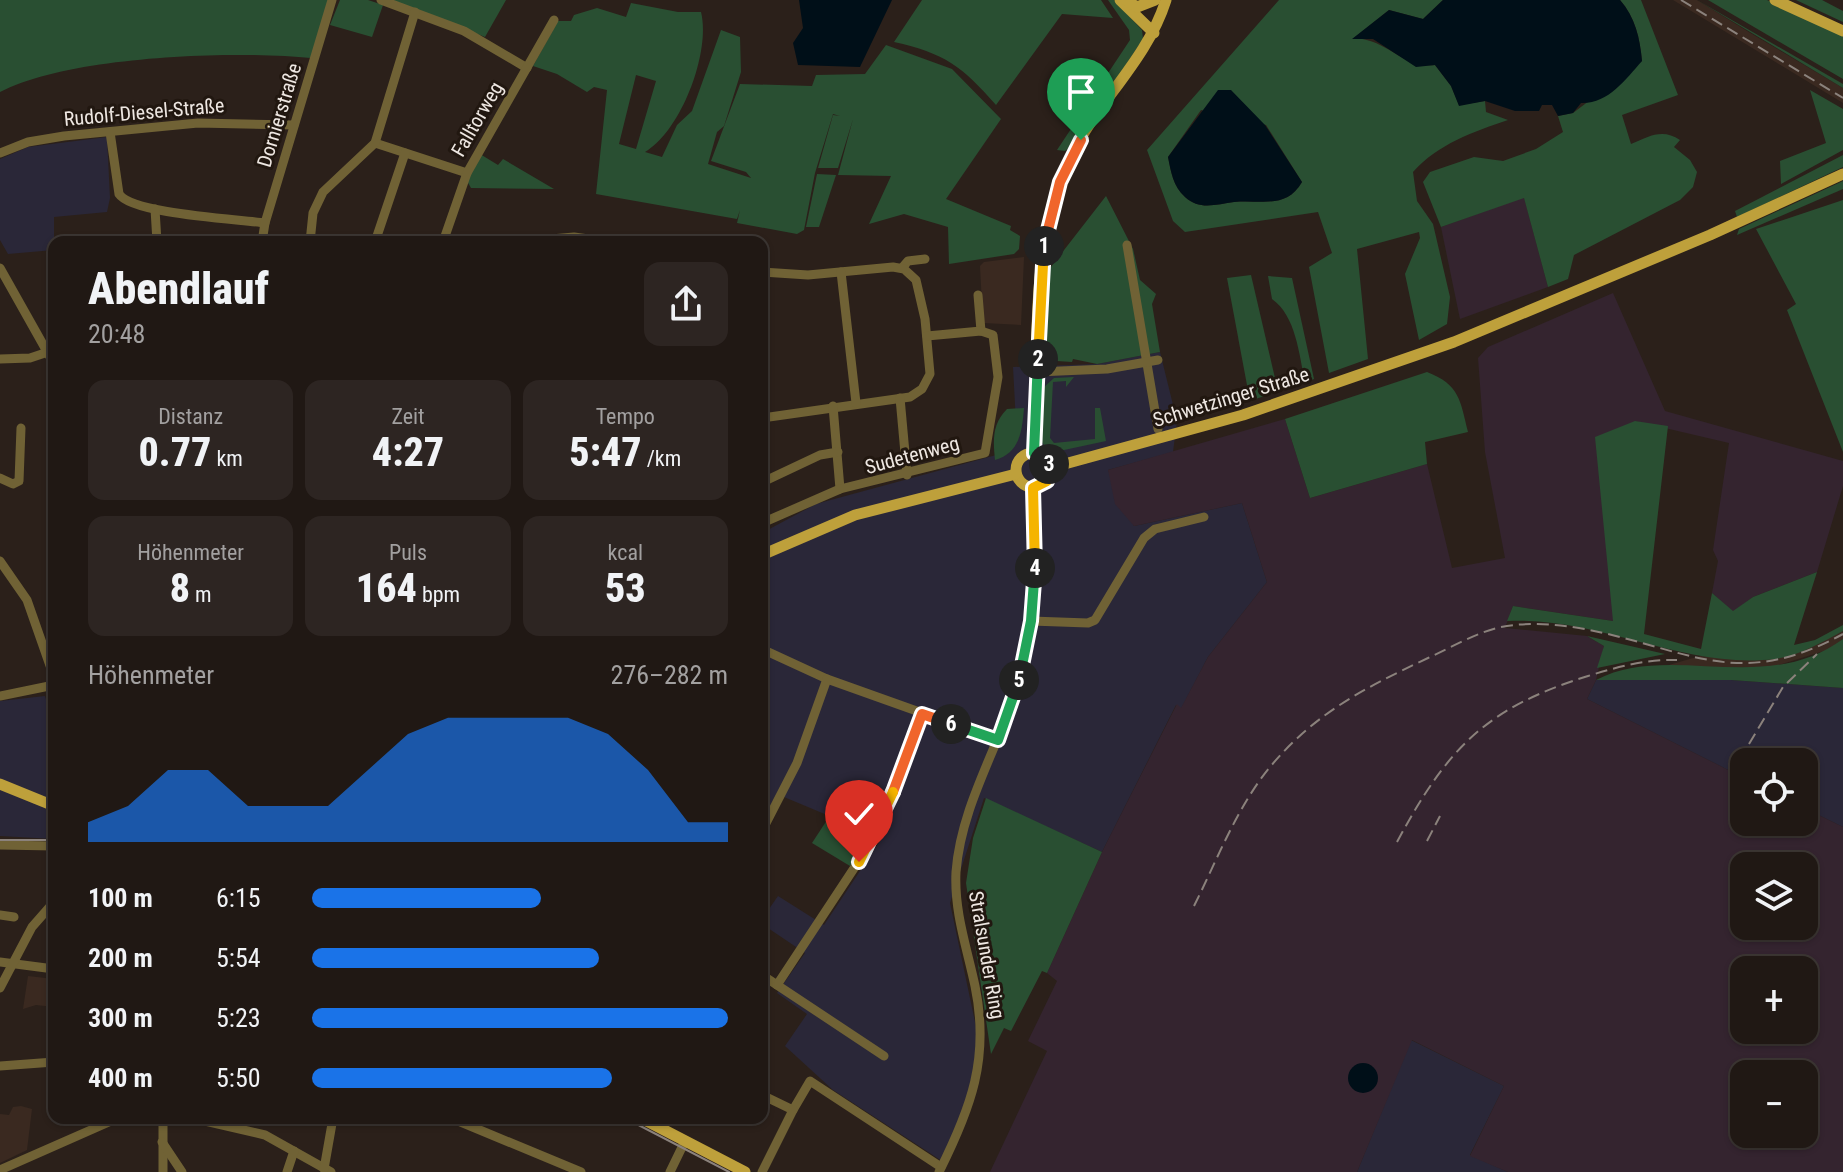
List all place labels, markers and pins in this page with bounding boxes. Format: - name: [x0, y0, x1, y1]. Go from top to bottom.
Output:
- pin: [1047, 58, 1115, 140]
- pin: 1: [1024, 226, 1064, 266]
- pin: 2: [1018, 339, 1058, 379]
- pin: 3: [1029, 444, 1069, 484]
- pin: 4: [1015, 548, 1055, 588]
- pin: 5: [999, 660, 1039, 700]
- pin: 6: [931, 704, 971, 744]
- pin: [825, 780, 893, 862]

